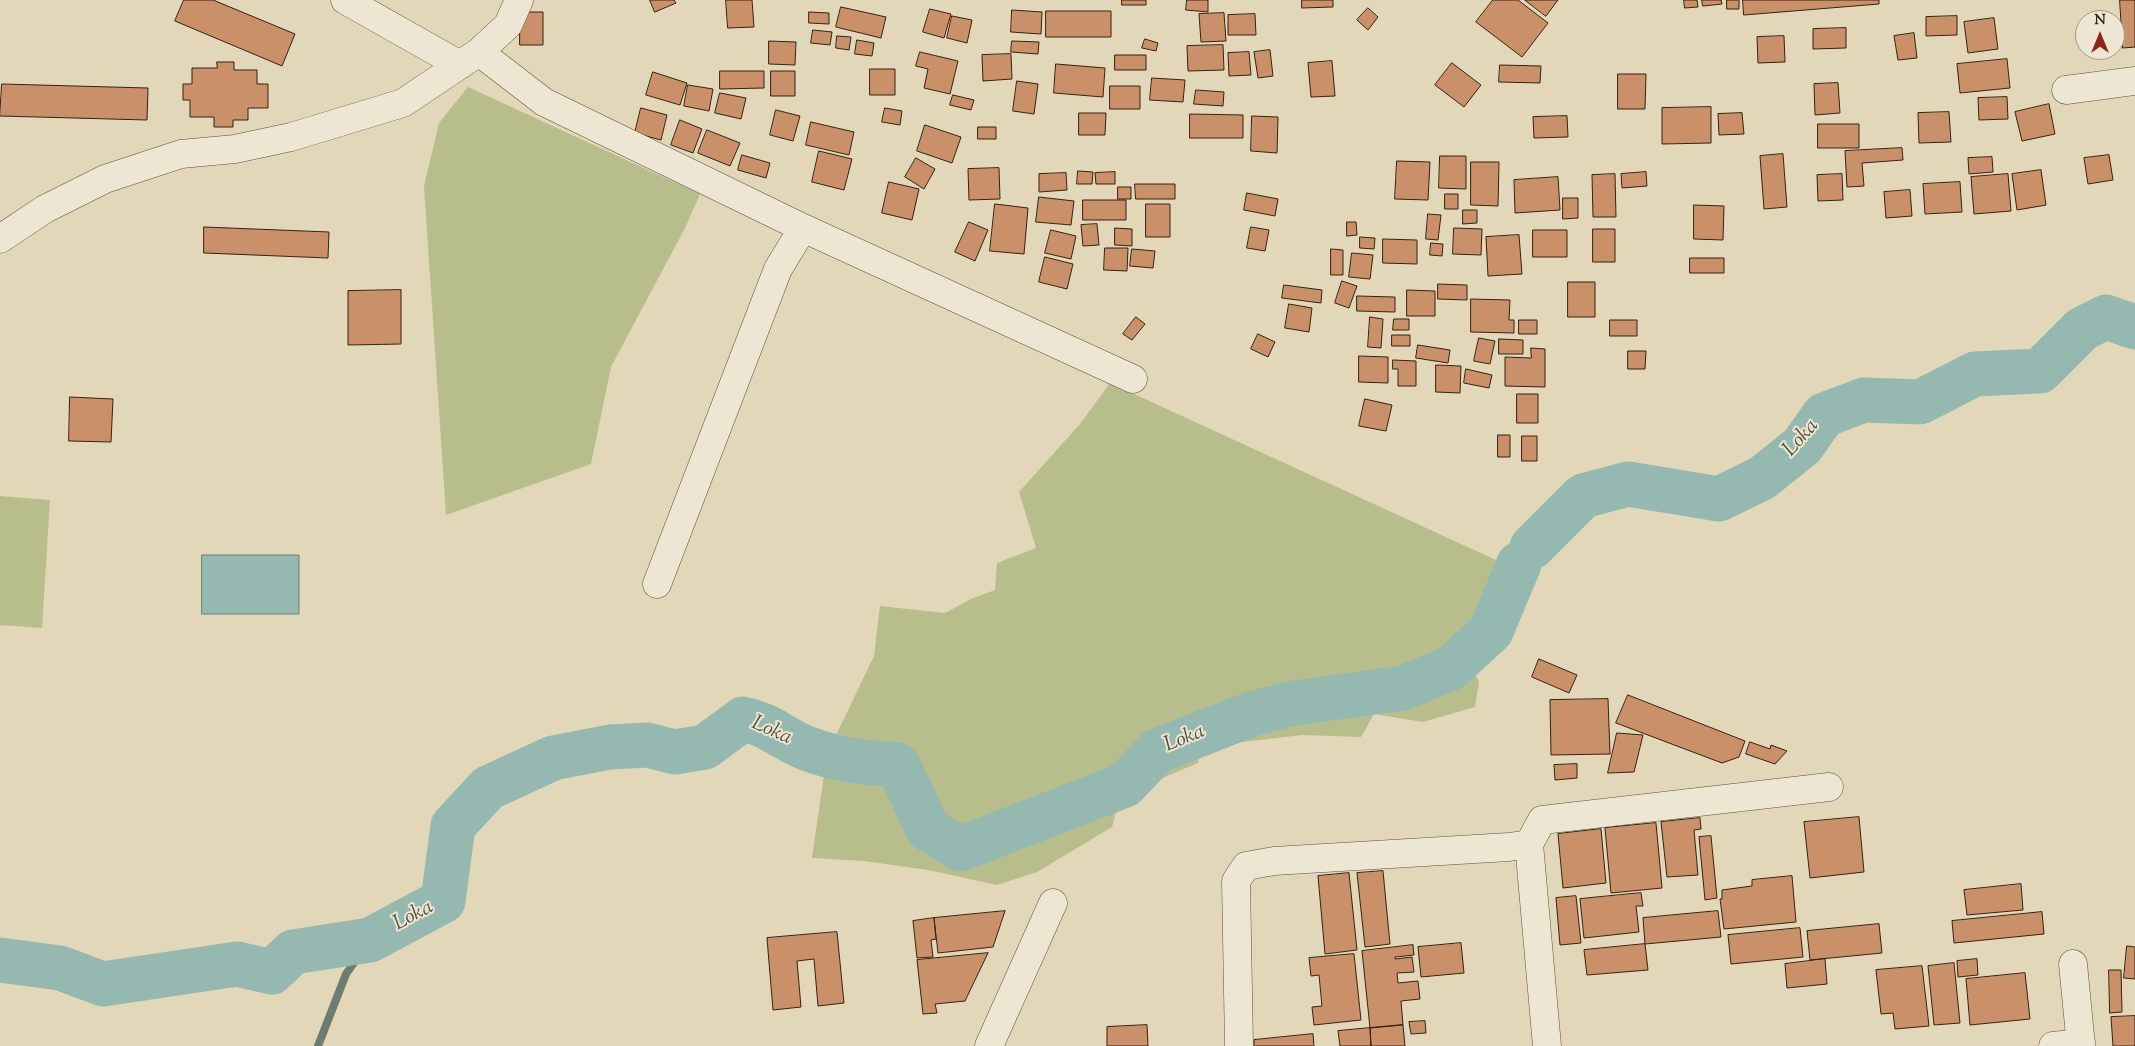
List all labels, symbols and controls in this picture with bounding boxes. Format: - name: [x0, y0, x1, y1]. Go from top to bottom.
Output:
- north arrow: [2075, 10, 2125, 60]
- text: N: [2094, 11, 2106, 31]
- water label: Loka: [1779, 415, 1825, 463]
- water label: Loka: [747, 712, 795, 752]
- water label: Loka: [1161, 720, 1209, 760]
- water label: Loka: [390, 896, 438, 938]

